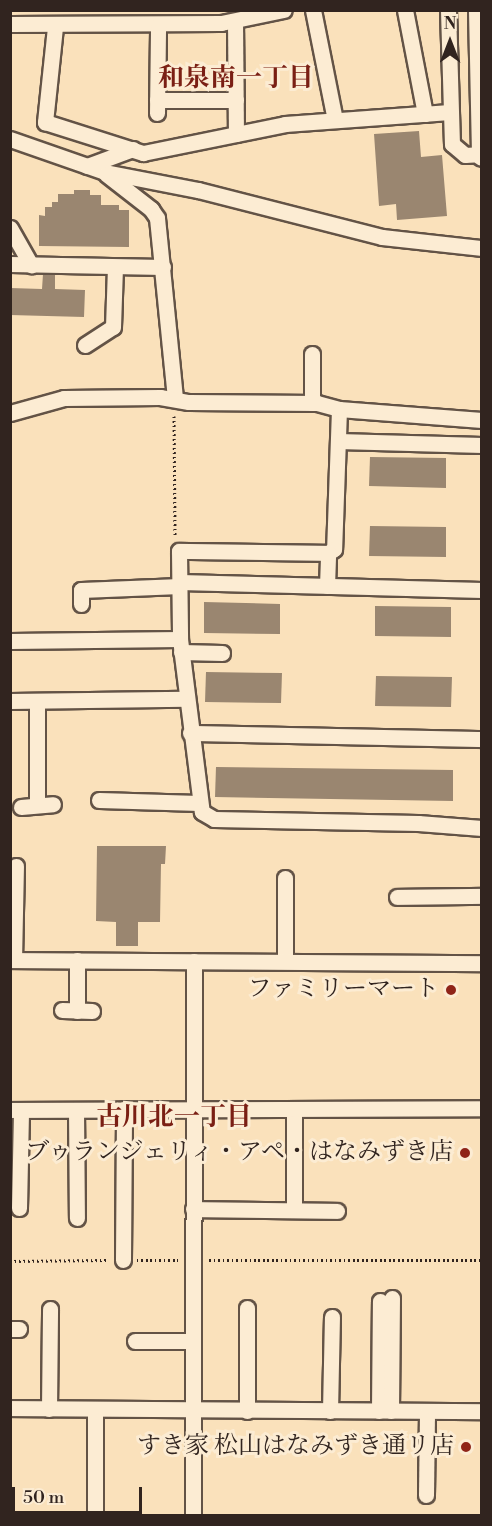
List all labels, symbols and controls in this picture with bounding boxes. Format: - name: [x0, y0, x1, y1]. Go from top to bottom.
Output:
- north arrow: [420, 12, 480, 72]
- text: N: [444, 14, 456, 34]
- district label: 和泉南一丁目: [158, 63, 314, 95]
- place label: ファミリーマート: [247, 976, 439, 1004]
- marker: ファミリーマート: [444, 983, 458, 997]
- district label: 古川北一丁目: [96, 1102, 252, 1134]
- place label: ブゥランジェリィ・アペ・はなみずき店: [21, 1139, 453, 1167]
- marker: ブゥランジェリィ・アペ・はなみずき店: [458, 1146, 472, 1160]
- place label: すき家 松山はなみずき通リ店: [137, 1433, 454, 1461]
- marker: すき家 松山はなみずき通リ店: [459, 1440, 473, 1454]
- scale bar: [15, 1475, 146, 1513]
- text: 50 m: [23, 1486, 64, 1509]

